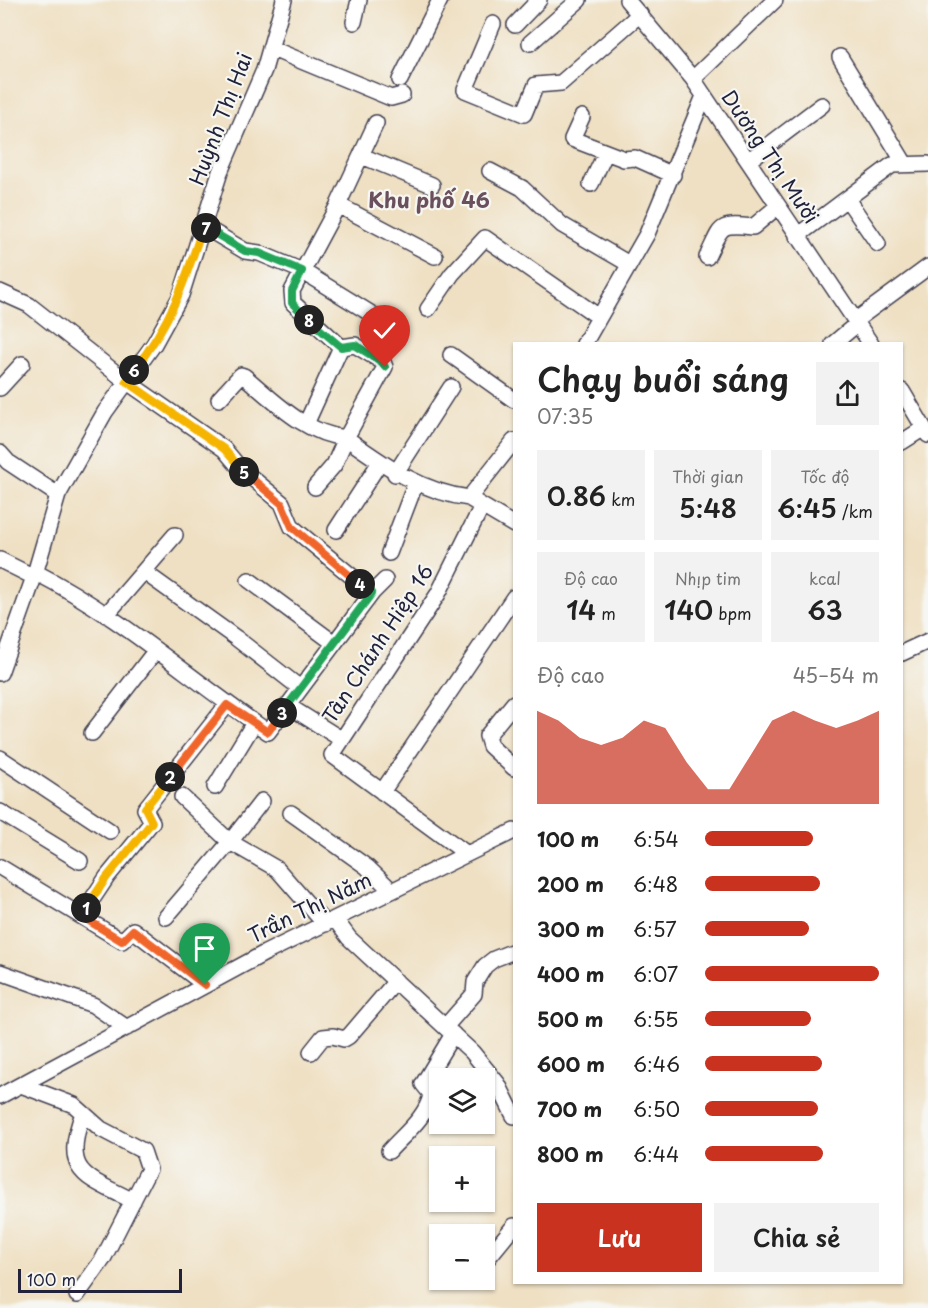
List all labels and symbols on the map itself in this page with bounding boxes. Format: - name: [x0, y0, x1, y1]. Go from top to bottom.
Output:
- street label: Huỳnh Thị Hai: [181, 48, 259, 189]
- street label: Dương Thị Mười: [715, 84, 827, 229]
- district label: Khu phố 46: [368, 183, 490, 215]
- pin: 7: [191, 213, 221, 243]
- pin: 8: [294, 305, 324, 335]
- pin: [359, 305, 410, 367]
- pin: 6: [119, 355, 149, 385]
- pin: 5: [229, 457, 259, 487]
- street label: Tân Chánh Hiệp 16: [314, 558, 440, 729]
- pin: 4: [345, 569, 375, 599]
- pin: 3: [267, 698, 297, 728]
- pin: 2: [155, 762, 185, 792]
- street label: Trần Thị Năm: [243, 864, 377, 950]
- pin: 1: [71, 893, 101, 923]
- pin: [179, 923, 230, 985]
- scale bar: [18, 1266, 182, 1294]

